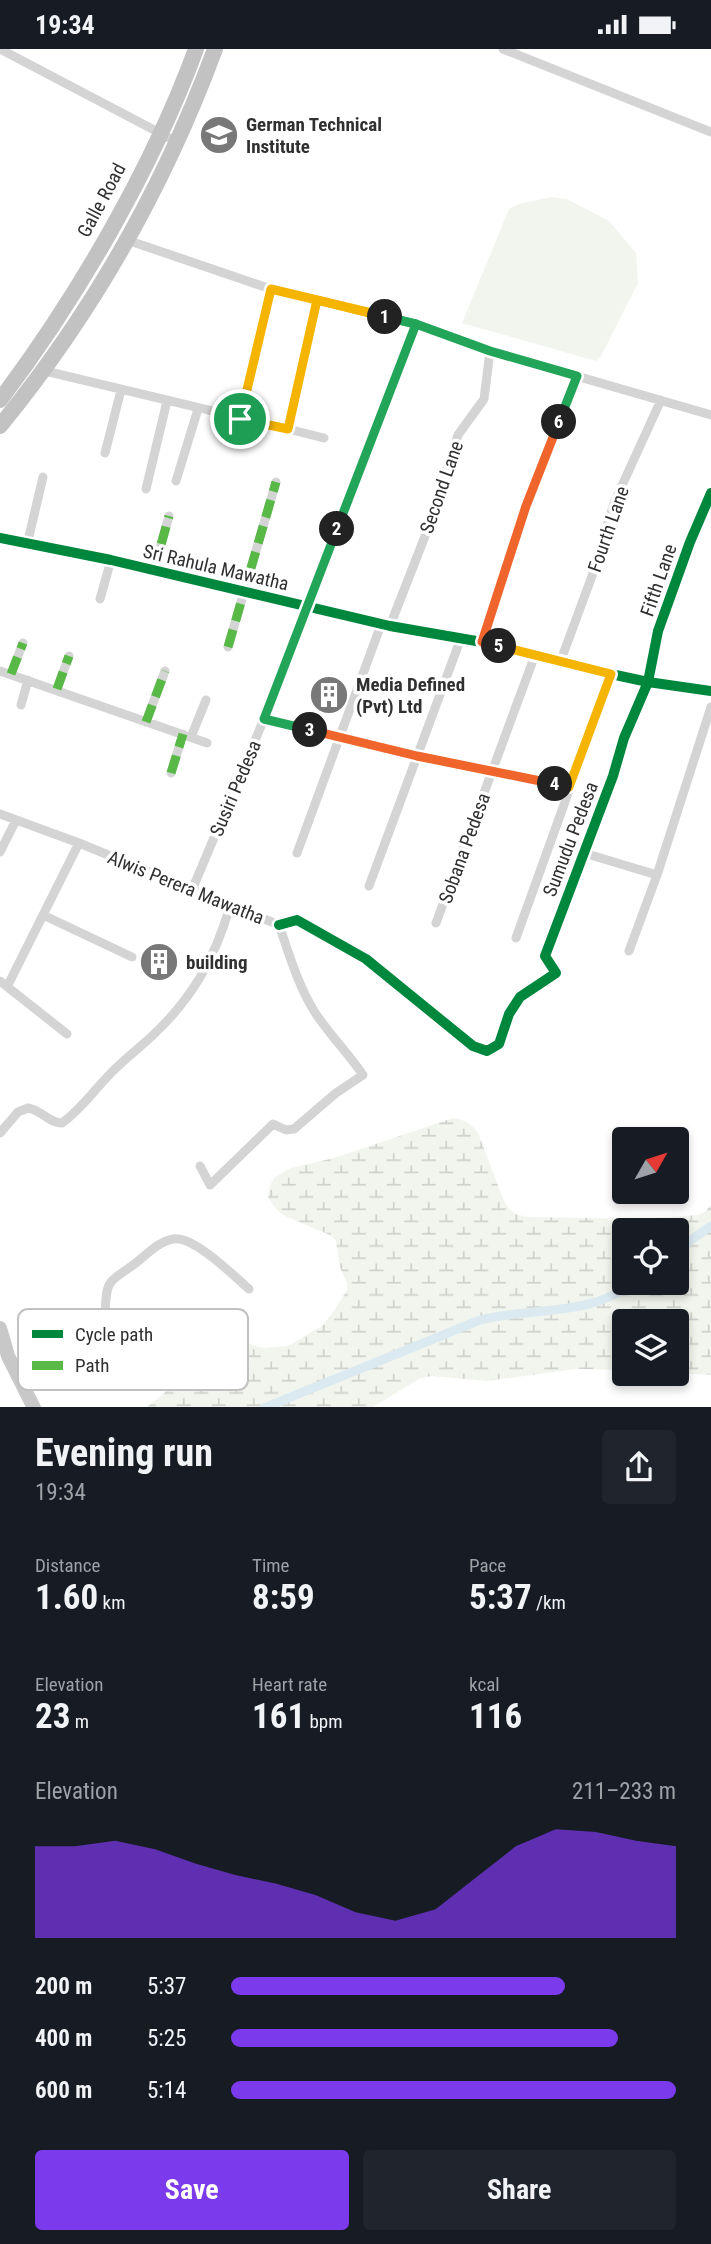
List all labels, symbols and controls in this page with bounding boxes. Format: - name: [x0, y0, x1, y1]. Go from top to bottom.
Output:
- text: 19:34: [35, 10, 95, 40]
- place label: German Technical Institute: [246, 113, 382, 158]
- school or university icon: German Technical Institute: [198, 114, 240, 156]
- street label: Galle Road: [72, 159, 130, 241]
- pin: 1: [368, 299, 402, 335]
- text: 1: [380, 305, 389, 328]
- pin: [210, 389, 270, 449]
- icon: arrive: [221, 400, 259, 438]
- pin: 6: [542, 405, 576, 439]
- text: 6: [554, 410, 563, 433]
- street label: Second Lane: [415, 438, 468, 536]
- street label: Fourth Lane: [583, 483, 634, 575]
- pin: 2: [320, 511, 354, 547]
- text: 2: [332, 517, 341, 540]
- street label: Sri Rahula Mawatha: [141, 540, 291, 595]
- street label: Fifth Lane: [635, 541, 682, 619]
- pin: 5: [482, 629, 516, 663]
- text: 5: [494, 634, 503, 657]
- place label: Media Defined (Pvt) Ltd: [356, 673, 465, 718]
- building icon: Media Defined (Pvt) Ltd: [308, 674, 350, 716]
- pin: 3: [292, 713, 328, 747]
- text: 3: [305, 718, 314, 741]
- street label: Susiri Pedesa: [205, 737, 266, 840]
- pin: 4: [538, 767, 572, 801]
- text: 4: [550, 772, 559, 795]
- street label: Sumudu Pedesa: [538, 779, 603, 900]
- street label: Sobana Pedesa: [434, 790, 495, 907]
- street label: Alwis Perera Mawatha: [104, 846, 267, 929]
- building icon: building: [138, 941, 180, 983]
- place label: building: [186, 951, 247, 974]
- north arrow: [612, 1127, 690, 1204]
- map controls: [612, 1127, 689, 1386]
- button: locate: [612, 1218, 689, 1295]
- legend: [18, 1309, 248, 1390]
- button: layers: [612, 1309, 689, 1386]
- text: Cycle path: [75, 1323, 153, 1346]
- text: Path: [75, 1354, 109, 1377]
- button: share: [602, 1430, 676, 1504]
- text: Evening run: [35, 1431, 213, 1475]
- text: 19:34: [35, 1479, 86, 1506]
- text: Distance: [35, 1554, 100, 1577]
- text: Time: [252, 1554, 289, 1577]
- text: Pace: [469, 1554, 506, 1577]
- text: 1.60: [35, 1577, 98, 1618]
- text: 8:59: [252, 1577, 315, 1618]
- text: 5:37: [469, 1577, 532, 1618]
- text: km: [98, 1591, 125, 1614]
- text: /km: [532, 1591, 566, 1614]
- text: Elevation: [35, 1673, 103, 1696]
- text: Heart rate: [252, 1673, 327, 1696]
- text: kcal: [469, 1673, 500, 1696]
- text: 23: [35, 1696, 70, 1737]
- text: 161: [252, 1696, 305, 1737]
- text: 116: [469, 1696, 522, 1737]
- text: m: [70, 1710, 89, 1733]
- text: bpm: [305, 1710, 342, 1733]
- text: Elevation: [35, 1778, 118, 1805]
- text: 211–233 m: [572, 1778, 676, 1805]
- text: 200 m: [35, 1973, 92, 2000]
- text: 5:37: [147, 1973, 186, 2000]
- text: 400 m: [35, 2025, 92, 2052]
- text: 5:25: [147, 2025, 186, 2052]
- text: 600 m: [35, 2077, 92, 2104]
- text: 5:14: [147, 2077, 186, 2104]
- button: Save: [35, 2150, 349, 2230]
- button: Share: [363, 2150, 676, 2230]

